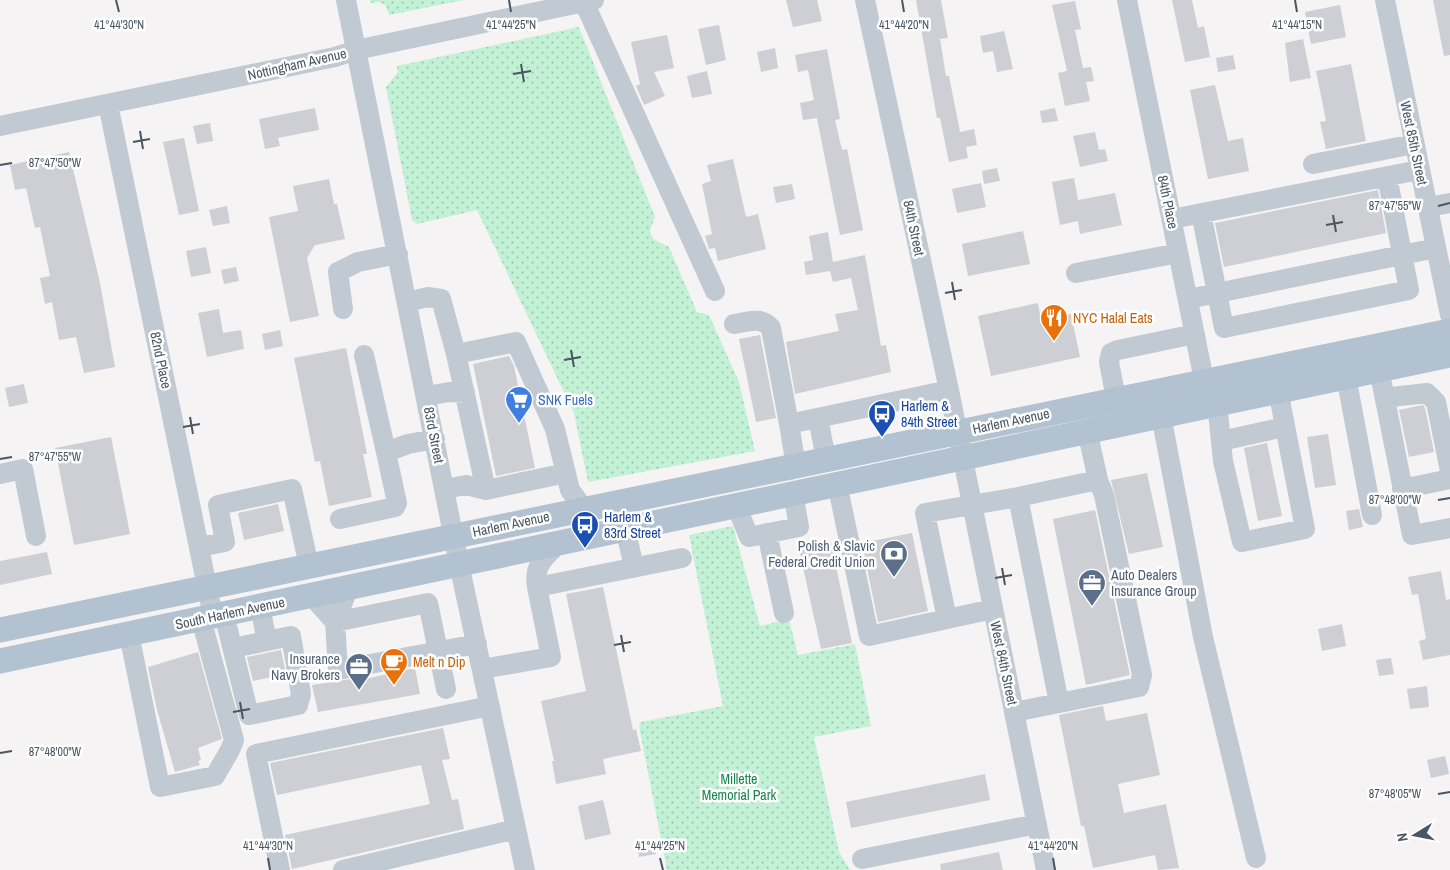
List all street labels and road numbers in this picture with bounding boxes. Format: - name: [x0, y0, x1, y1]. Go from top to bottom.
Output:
- street label: Nottingham Avenue: [246, 44, 348, 84]
- street label: West 85th Street: [1396, 99, 1432, 187]
- street label: 84th Place: [1154, 174, 1182, 230]
- street label: 84th Street: [899, 199, 929, 257]
- street label: 82nd Place: [146, 330, 176, 390]
- street label: Harlem Avenue: [971, 404, 1051, 438]
- street label: 83rd Street: [420, 405, 448, 465]
- street label: Harlem Avenue: [471, 507, 551, 541]
- street label: South Harlem Avenue: [174, 593, 286, 633]
- street label: West 84th Street: [986, 619, 1022, 707]

